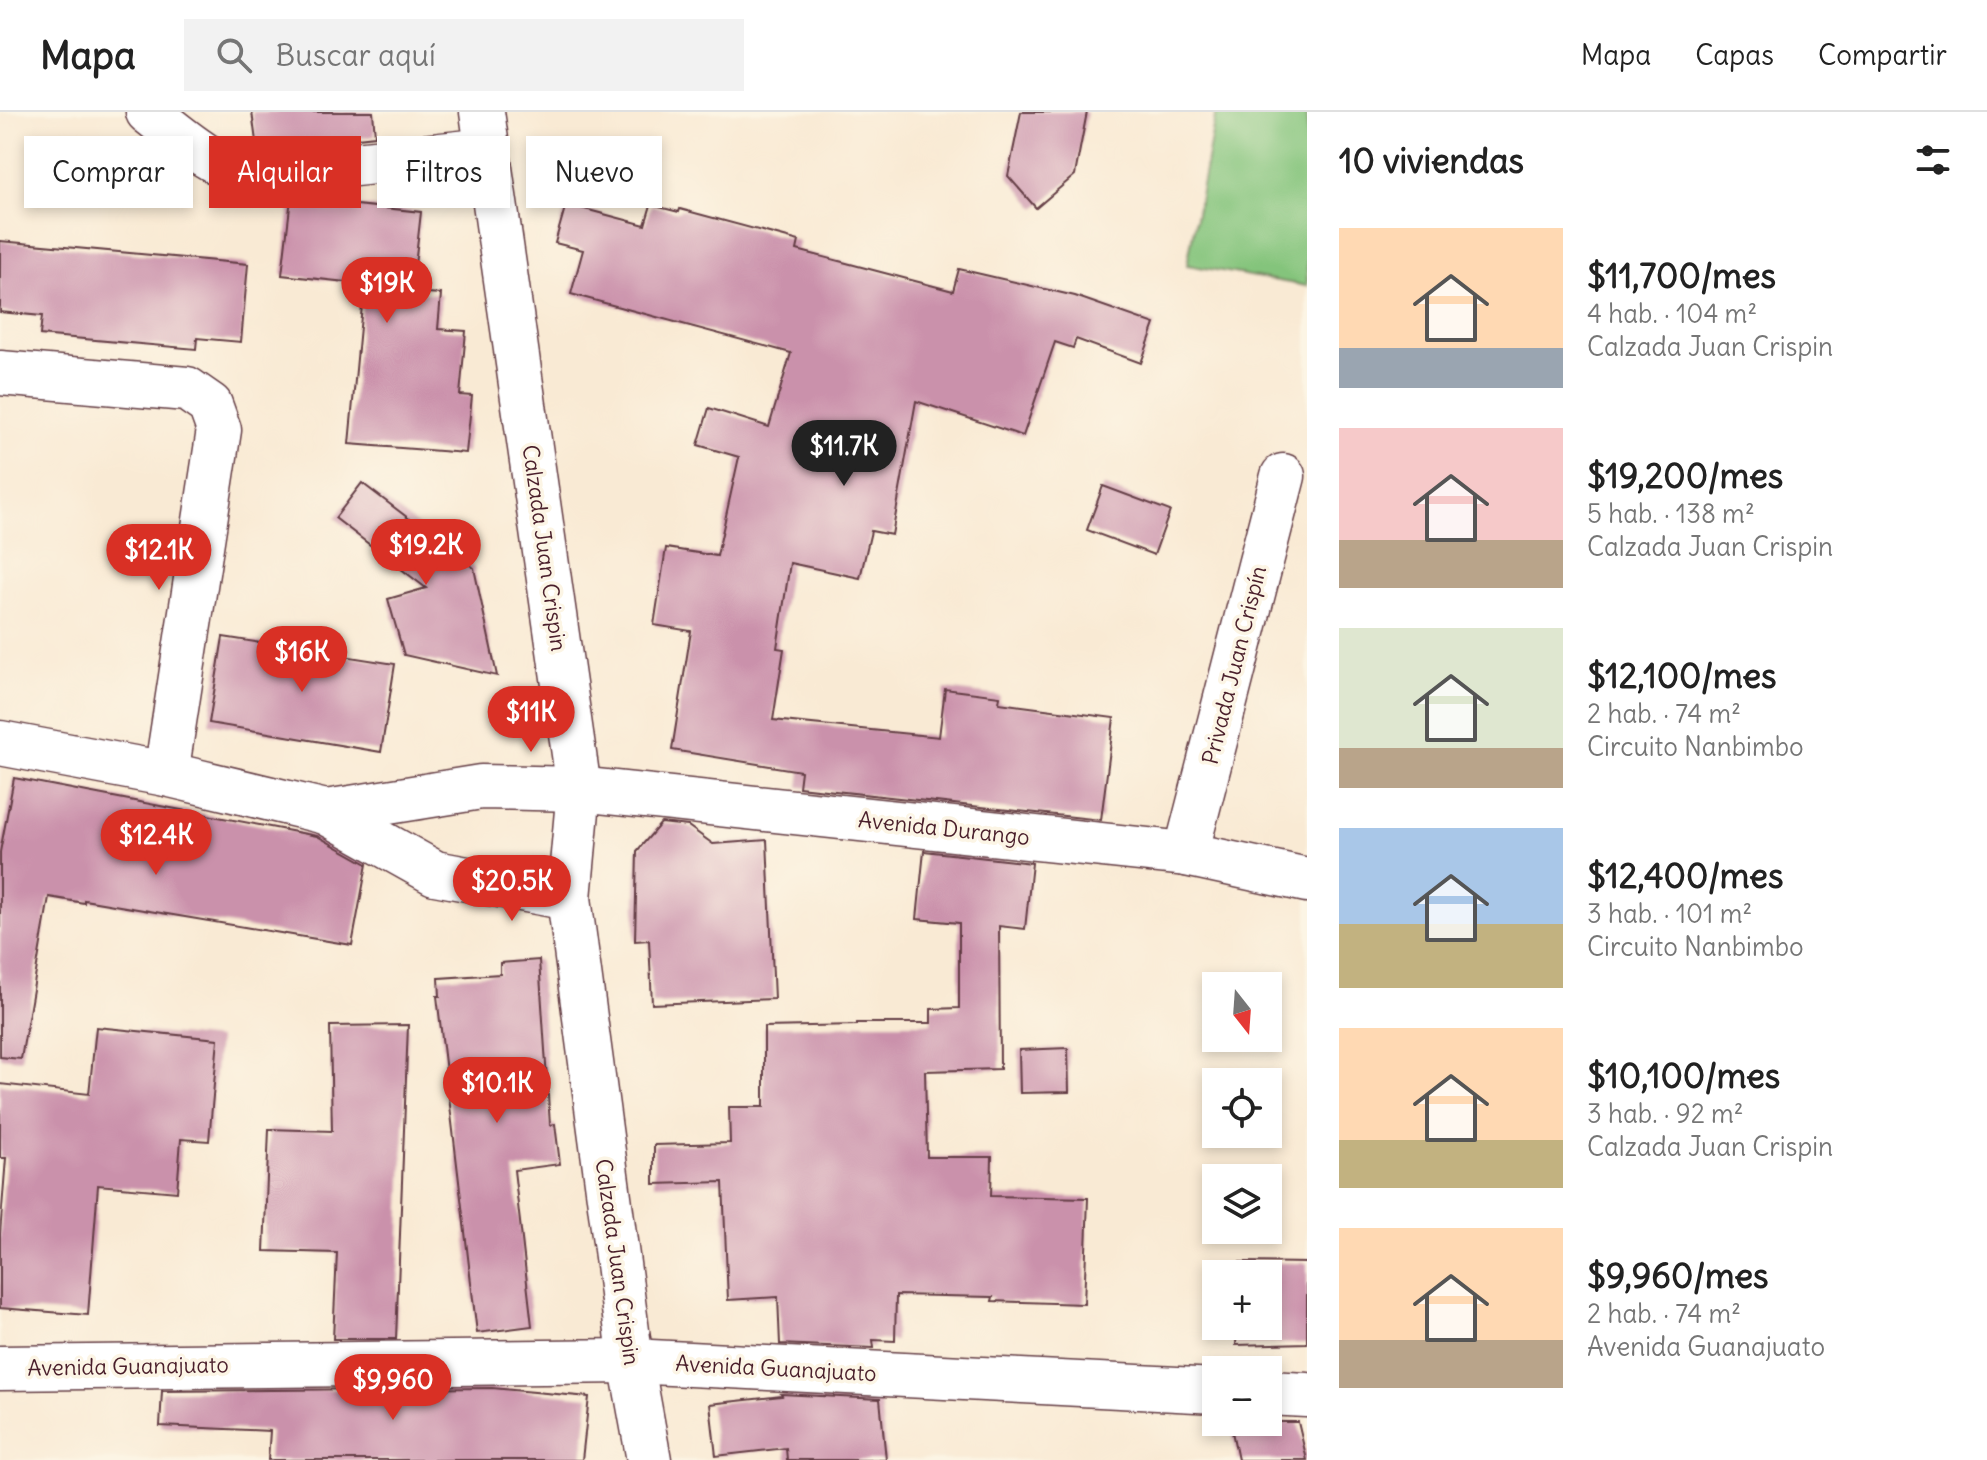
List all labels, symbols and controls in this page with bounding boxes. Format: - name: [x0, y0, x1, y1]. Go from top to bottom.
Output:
- search box: [184, 19, 744, 91]
- text: Mapa: [40, 32, 136, 79]
- icon: search: [212, 33, 256, 77]
- text: Buscar aquí: [276, 36, 436, 74]
- text: Mapa: [1581, 37, 1651, 73]
- text: Capas: [1695, 37, 1774, 73]
- text: Compartir: [1818, 37, 1947, 73]
- chip: Comprar: [24, 136, 193, 208]
- chip: Alquilar: [209, 136, 361, 208]
- chip: Filtros: [377, 136, 510, 208]
- chip: Nuevo: [526, 136, 662, 208]
- icon: filters: [1911, 138, 1955, 182]
- text: 10 viviendas: [1339, 139, 1524, 182]
- text: $11,700/mes: [1587, 254, 1776, 297]
- pin: $19K: [340, 257, 434, 325]
- icon: home: [1403, 260, 1499, 356]
- text: $19K: [359, 266, 415, 299]
- text: 4 hab. · 104 m²: [1587, 297, 1757, 330]
- text: Calzada Juan Crispin: [1587, 330, 1833, 363]
- pin: $11.7K: [779, 420, 909, 488]
- text: $11.7K: [810, 429, 878, 462]
- street label: Calzada Juan Crispin: [517, 443, 573, 653]
- text: $19,200/mes: [1587, 454, 1783, 497]
- icon: home: [1403, 460, 1499, 556]
- text: 5 hab. · 138 m²: [1587, 497, 1755, 530]
- pin: $19.2K: [361, 519, 491, 587]
- pin: $12.1K: [94, 524, 224, 592]
- text: $19.2K: [389, 528, 463, 561]
- text: Calzada Juan Crispin: [1587, 530, 1833, 563]
- text: $12.1K: [124, 533, 194, 566]
- street label: Privada Juan Crispín: [1196, 563, 1272, 767]
- pin: $16K: [255, 626, 349, 694]
- text: $16K: [274, 635, 330, 668]
- text: $12,100/mes: [1587, 654, 1777, 697]
- icon: home: [1403, 660, 1499, 756]
- pin: $11K: [484, 686, 578, 754]
- text: $11K: [506, 695, 556, 728]
- text: 2 hab. · 74 m²: [1587, 697, 1741, 730]
- text: Circuito Nanbimbo: [1587, 730, 1804, 763]
- street label: Avenida Durango: [857, 805, 1031, 851]
- pin: $12.4K: [91, 809, 221, 877]
- text: $12.4K: [119, 818, 193, 851]
- text: $12,400/mes: [1587, 854, 1783, 897]
- pin: $20.5K: [447, 855, 577, 923]
- icon: home: [1403, 860, 1499, 956]
- text: $20.5K: [471, 864, 553, 897]
- text: 3 hab. · 101 m²: [1587, 897, 1752, 930]
- text: Circuito Nanbimbo: [1587, 930, 1804, 963]
- north arrow: [1202, 972, 1282, 1052]
- map controls: [1202, 972, 1282, 1436]
- text: $10,100/mes: [1587, 1054, 1780, 1097]
- pin: $10.1K: [432, 1057, 562, 1125]
- icon: home: [1403, 1060, 1499, 1156]
- text: $10.1K: [461, 1066, 533, 1099]
- button: locate: [1202, 1068, 1282, 1148]
- text: 3 hab. · 92 m²: [1587, 1097, 1744, 1130]
- text: Calzada Juan Crispin: [1587, 1130, 1833, 1163]
- street label: Calzada Juan Crispin: [590, 1157, 646, 1367]
- button: layers: [1202, 1164, 1282, 1244]
- text: $9,960/mes: [1587, 1254, 1769, 1297]
- button: +: [1202, 1260, 1282, 1340]
- icon: home: [1403, 1260, 1499, 1356]
- text: 2 hab. · 74 m²: [1587, 1297, 1741, 1330]
- text: Avenida Guanajuato: [1587, 1330, 1825, 1363]
- street label: Avenida Guanajuato: [675, 1349, 877, 1387]
- street label: Avenida Guanajuato: [27, 1350, 229, 1382]
- pin: $9,960: [328, 1354, 458, 1422]
- button: −: [1202, 1356, 1282, 1436]
- text: $9,960: [352, 1363, 434, 1396]

